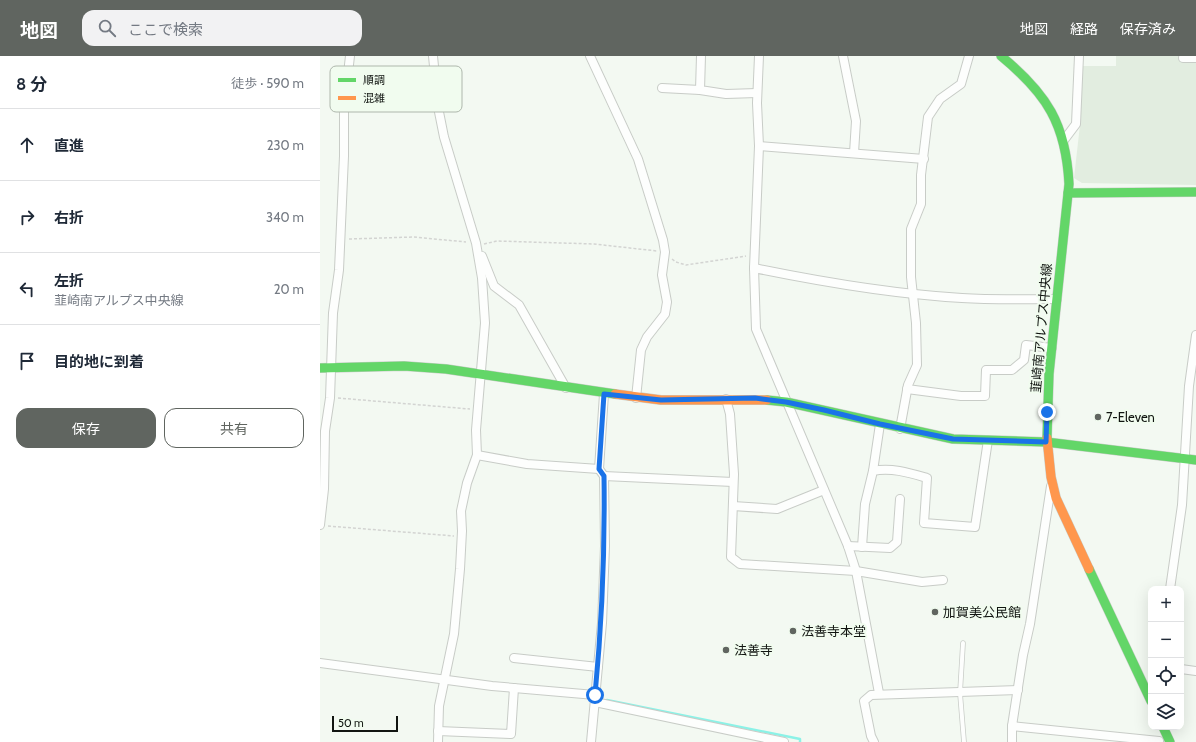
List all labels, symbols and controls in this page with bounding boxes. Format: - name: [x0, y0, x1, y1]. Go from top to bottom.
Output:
- search box: [82, 10, 362, 46]
- icon: search: [96, 17, 118, 39]
- text: 地図: [20, 19, 58, 42]
- text: 地図: [1020, 20, 1048, 38]
- text: 経路: [1070, 20, 1098, 38]
- text: 保存済み: [1120, 20, 1176, 38]
- text: ここで検索: [128, 21, 203, 39]
- legend: [330, 66, 462, 112]
- text: 順調: [363, 73, 385, 87]
- text: 8 分: [16, 74, 47, 94]
- text: 徒歩 · 590 m: [231, 75, 304, 91]
- text: 混雑: [363, 91, 385, 105]
- icon: ahead: [16, 134, 38, 156]
- text: 直進: [54, 137, 84, 155]
- text: 230 m: [267, 137, 304, 153]
- icon: right: [16, 206, 38, 228]
- text: 右折: [54, 209, 84, 227]
- text: 340 m: [266, 209, 304, 225]
- street label: 韮崎南アルプス中央線: [1027, 263, 1055, 393]
- text: 左折: [54, 272, 84, 290]
- icon: left: [16, 278, 38, 300]
- text: 20 m: [274, 281, 304, 297]
- text: 韮崎南アルプス中央線: [54, 292, 184, 308]
- icon: arrive: [16, 350, 38, 372]
- text: 目的地に到着: [54, 353, 144, 371]
- route end: [1038, 403, 1056, 421]
- button: 保存: [16, 408, 156, 448]
- button: 共有: [164, 408, 304, 448]
- place label: 7-Eleven: [1106, 409, 1155, 425]
- marker: 7-Eleven: [1093, 412, 1103, 422]
- map controls: [1148, 586, 1184, 730]
- button: +: [1148, 586, 1184, 622]
- place label: 加賀美公民館: [943, 604, 1021, 620]
- marker: 加賀美公民館: [930, 607, 940, 617]
- button: −: [1148, 622, 1184, 658]
- place label: 法善寺本堂: [801, 623, 866, 639]
- marker: 法善寺本堂: [788, 626, 798, 636]
- place label: 法善寺: [734, 642, 773, 658]
- marker: 法善寺: [721, 645, 731, 655]
- button: locate: [1148, 658, 1184, 694]
- route start: [586, 686, 604, 704]
- button: layers: [1148, 694, 1184, 730]
- scale bar: [332, 714, 398, 733]
- text: 50 m: [338, 716, 364, 730]

